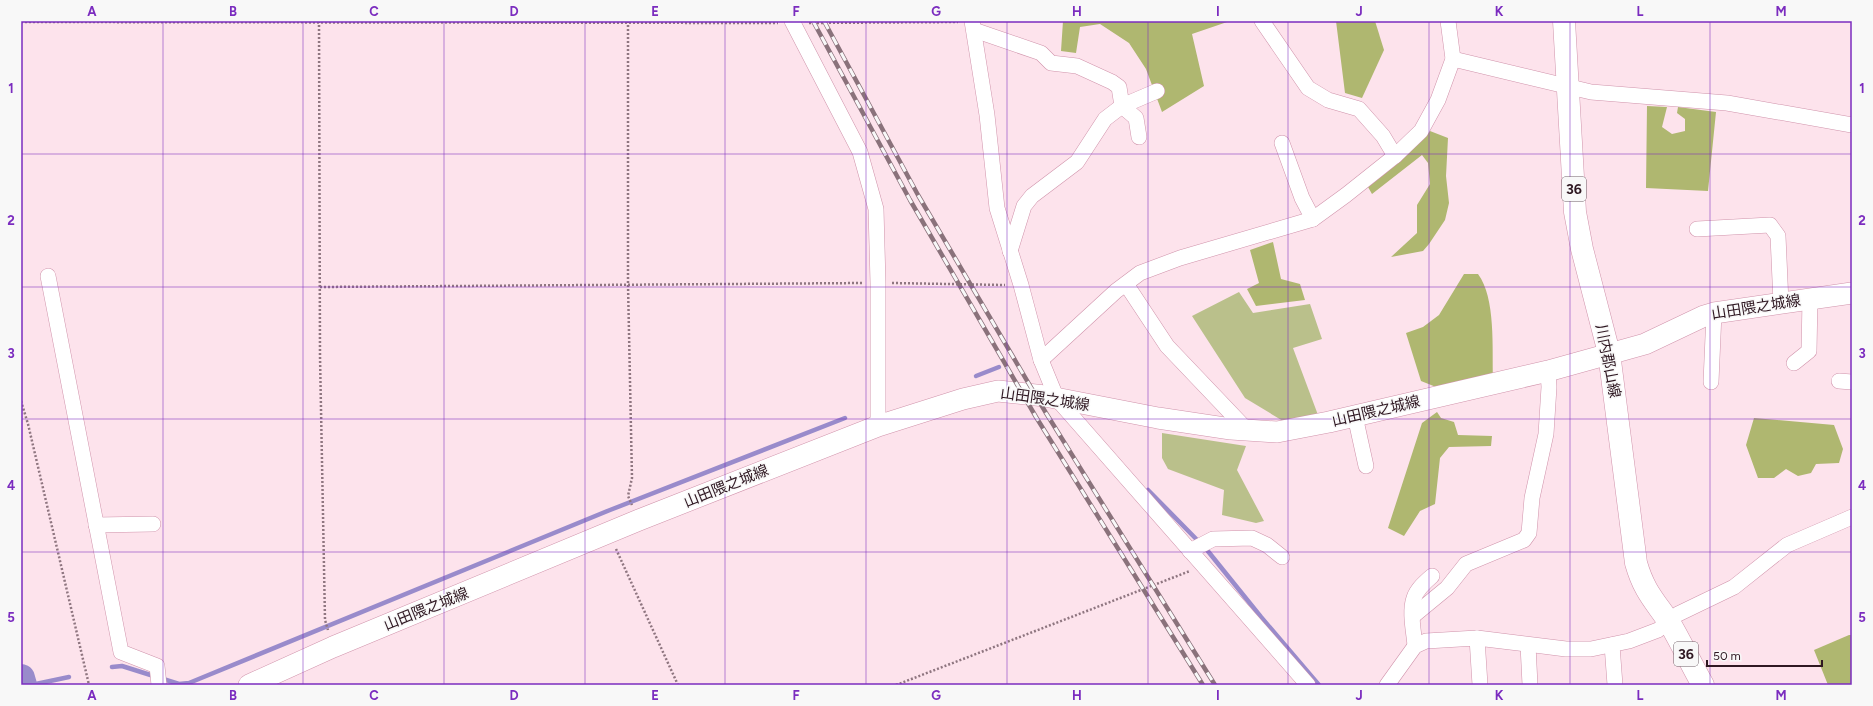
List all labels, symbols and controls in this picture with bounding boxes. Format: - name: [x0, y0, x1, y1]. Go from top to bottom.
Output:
- text: A: [87, 4, 97, 19]
- text: B: [229, 4, 237, 19]
- text: C: [369, 4, 379, 19]
- text: D: [509, 4, 519, 19]
- text: E: [651, 4, 659, 19]
- text: F: [792, 4, 800, 19]
- text: G: [931, 4, 941, 19]
- text: H: [1072, 4, 1082, 19]
- text: I: [1216, 4, 1220, 19]
- text: J: [1355, 4, 1363, 19]
- text: K: [1495, 4, 1504, 19]
- text: L: [1637, 4, 1644, 19]
- text: M: [1775, 4, 1787, 19]
- text: 1: [8, 81, 14, 96]
- text: 1: [1859, 81, 1865, 96]
- road number: 36: [1562, 177, 1586, 201]
- text: 2: [7, 213, 15, 228]
- text: 2: [1858, 213, 1866, 228]
- street label: 山田隈之城線: [1710, 291, 1802, 323]
- street label: 川内郡山線: [1592, 322, 1624, 400]
- text: 3: [7, 346, 15, 361]
- text: 3: [1858, 346, 1866, 361]
- street label: 山田隈之城線: [999, 384, 1091, 414]
- street label: 山田隈之城線: [1330, 392, 1422, 430]
- street label: 山田隈之城線: [681, 461, 771, 511]
- text: 4: [7, 478, 15, 493]
- text: 4: [1858, 478, 1866, 493]
- street label: 山田隈之城線: [381, 584, 471, 634]
- text: 5: [7, 610, 15, 625]
- text: 5: [1858, 610, 1866, 625]
- road number: 36: [1674, 642, 1698, 666]
- scale bar: [1707, 642, 1822, 668]
- text: 50 m: [1713, 649, 1741, 663]
- text: A: [87, 688, 97, 703]
- text: B: [229, 688, 237, 703]
- text: C: [369, 688, 379, 703]
- text: D: [509, 688, 519, 703]
- text: E: [651, 688, 659, 703]
- text: F: [792, 688, 800, 703]
- text: G: [931, 688, 941, 703]
- text: H: [1072, 688, 1082, 703]
- text: I: [1216, 688, 1220, 703]
- text: J: [1355, 688, 1363, 703]
- text: K: [1495, 688, 1504, 703]
- text: L: [1637, 688, 1644, 703]
- text: M: [1775, 688, 1787, 703]

